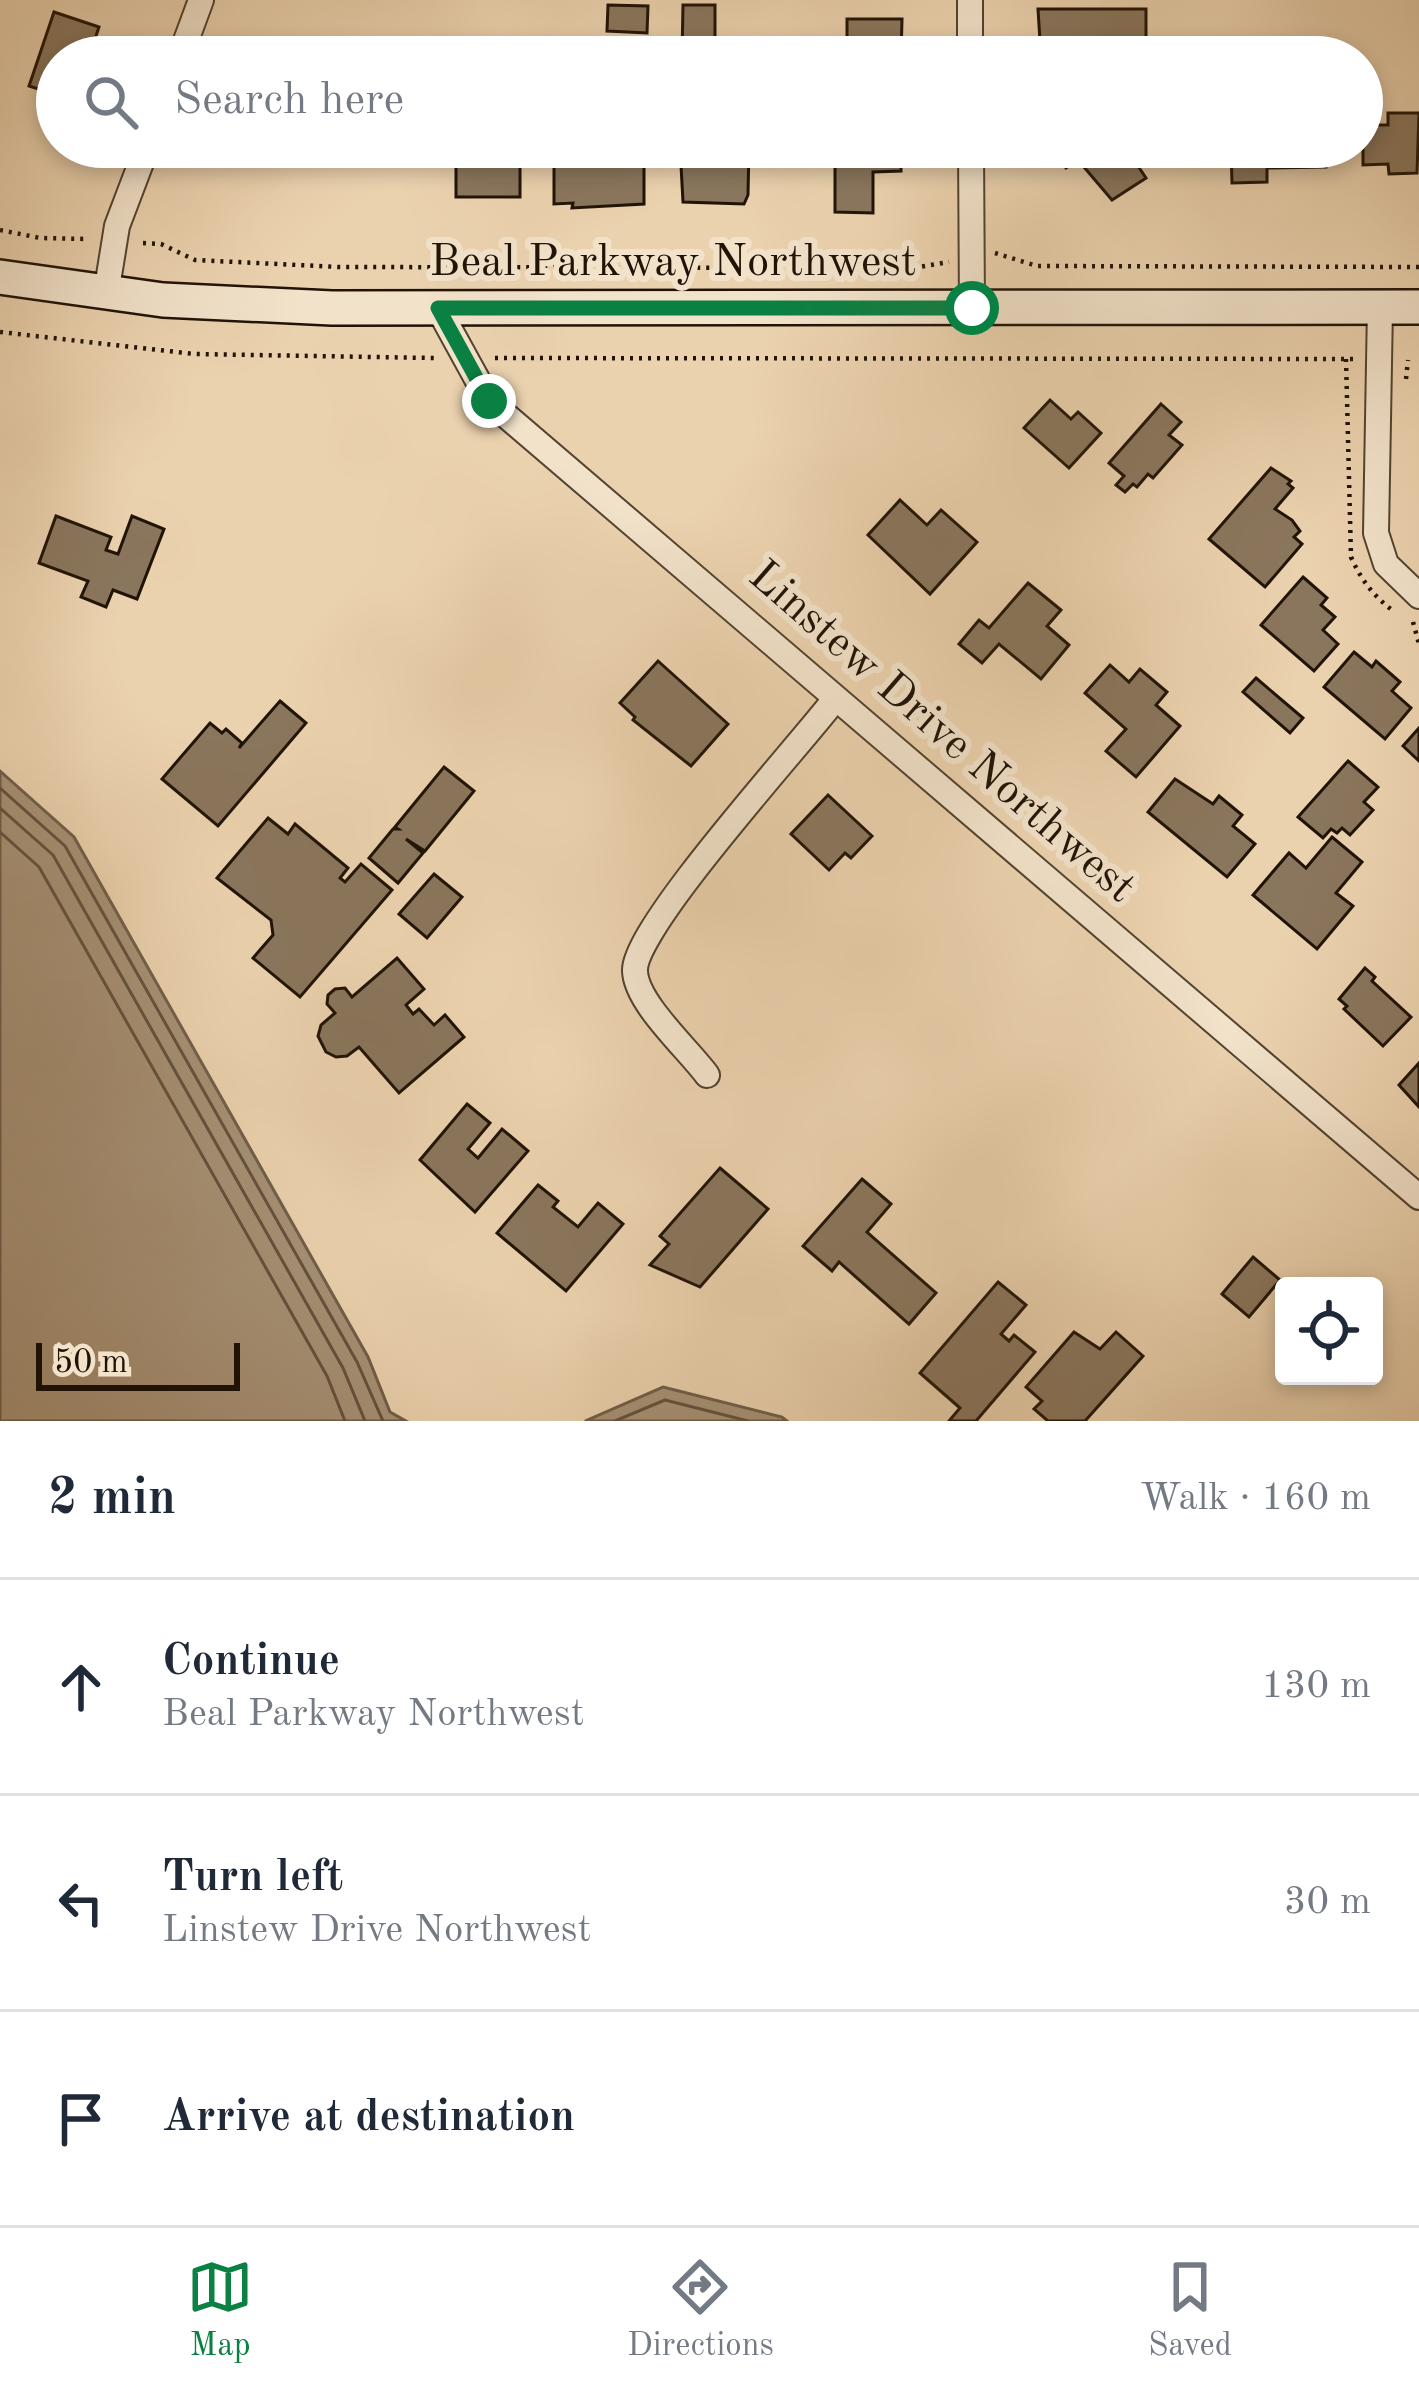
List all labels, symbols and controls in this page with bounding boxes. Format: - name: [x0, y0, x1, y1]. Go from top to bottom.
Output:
- search box: [36, 36, 1383, 168]
- icon: search: [78, 69, 144, 135]
- text: Search here: [174, 79, 404, 124]
- street label: Beal Parkway Northwest: [429, 241, 917, 286]
- route start: [945, 281, 999, 335]
- route end: [462, 374, 516, 428]
- street label: Linstew Drive Northwest: [739, 554, 1143, 912]
- map controls: [1275, 1277, 1383, 1385]
- button: locate: [1275, 1277, 1383, 1385]
- scale bar: [36, 1337, 240, 1390]
- text: 50 m: [54, 1347, 128, 1380]
- text: 2 min: [48, 1474, 176, 1525]
- text: Walk · 160 m: [1140, 1479, 1371, 1518]
- text: Continue: [162, 1640, 340, 1685]
- icon: ahead: [48, 1654, 114, 1720]
- text: 130 m: [1261, 1667, 1371, 1706]
- text: Beal Parkway Northwest: [162, 1695, 584, 1734]
- text: Turn left: [162, 1856, 343, 1901]
- icon: left: [48, 1870, 114, 1936]
- text: 30 m: [1284, 1883, 1371, 1922]
- text: Linstew Drive Northwest: [162, 1911, 591, 1950]
- icon: arrive: [48, 2086, 114, 2152]
- text: Arrive at destination: [162, 2096, 575, 2141]
- tab: Map: [187, 2254, 253, 2367]
- tab: Directions: [627, 2254, 774, 2367]
- tab: Saved: [1148, 2254, 1232, 2367]

